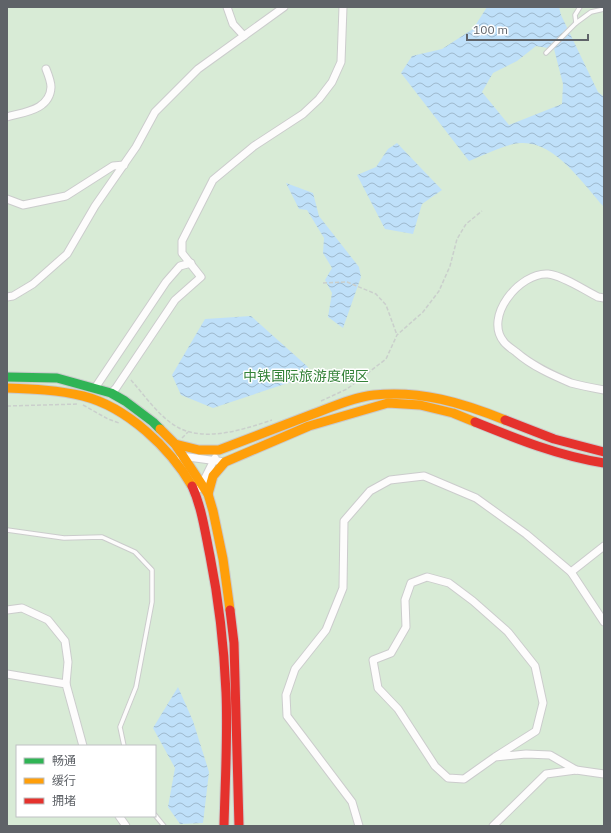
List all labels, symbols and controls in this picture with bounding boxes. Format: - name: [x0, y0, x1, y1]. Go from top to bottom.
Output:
- scale bar: [467, 16, 588, 42]
- text: 100 m: [473, 22, 508, 37]
- park label: 中铁国际旅游度假区: [243, 367, 369, 385]
- legend: [16, 745, 156, 817]
- text: 畅通: [52, 753, 76, 768]
- text: 缓行: [52, 773, 76, 788]
- text: 拥堵: [52, 793, 76, 808]

